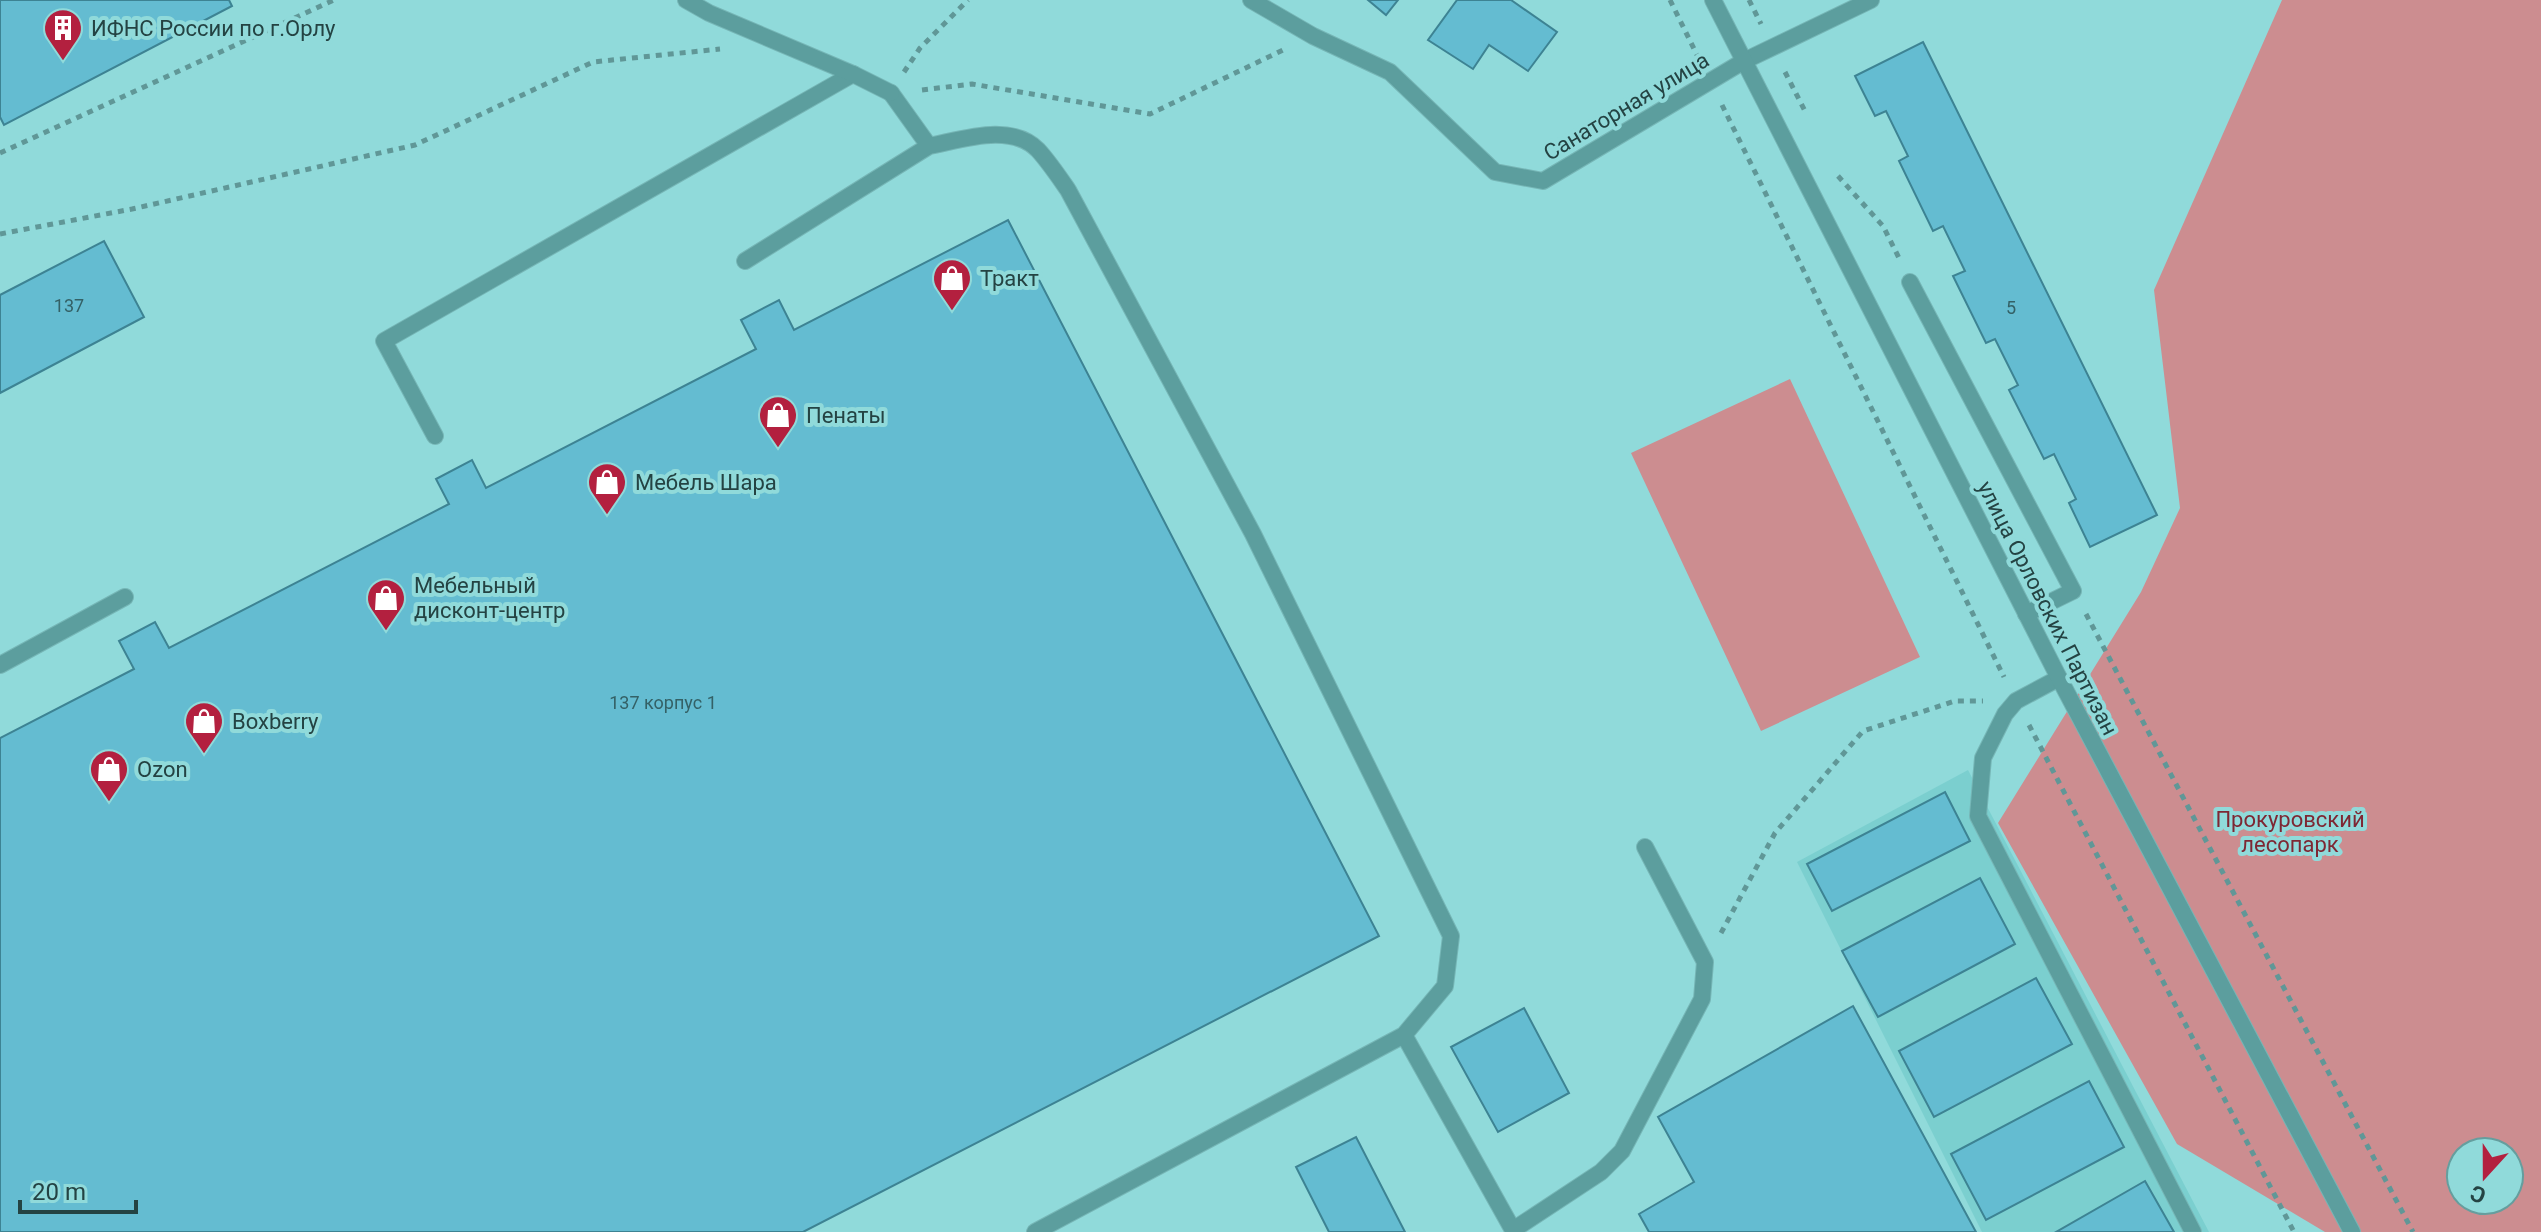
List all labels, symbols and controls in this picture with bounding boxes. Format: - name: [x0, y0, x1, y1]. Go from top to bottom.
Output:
- building icon: ИФНС России по г.Орлу: [42, 7, 84, 62]
- place label: ИФНС России по г.Орлу: [91, 16, 336, 41]
- street label: Санаторная улица: [1539, 47, 1713, 166]
- shop icon: Тракт: [931, 257, 973, 312]
- place label: Тракт: [980, 266, 1039, 291]
- house number: 137: [54, 295, 84, 316]
- house number: 5: [2006, 297, 2016, 318]
- shop icon: Пенаты: [757, 394, 799, 449]
- place label: Пенаты: [806, 403, 886, 428]
- shop icon: Мебель Шара: [586, 461, 628, 516]
- place label: Мебель Шара: [635, 470, 777, 495]
- street label: улица Орловских Партизан: [1972, 477, 2123, 739]
- place label: Мебельный дисконт-центр: [414, 573, 565, 623]
- shop icon: Мебельный дисконт-центр: [365, 577, 407, 632]
- house number: 137 корпус 1: [609, 692, 717, 713]
- shop icon: Boxberry: [183, 700, 225, 755]
- place label: Boxberry: [232, 709, 319, 734]
- shop icon: Ozon: [88, 748, 130, 803]
- place label: Ozon: [137, 757, 188, 782]
- park label: Прокуровский лесопарк: [2215, 807, 2365, 857]
- north arrow: [2445, 1136, 2525, 1216]
- scale bar: [20, 1164, 136, 1214]
- text: 20 m: [32, 1178, 86, 1206]
- text: С: [2467, 1180, 2489, 1208]

